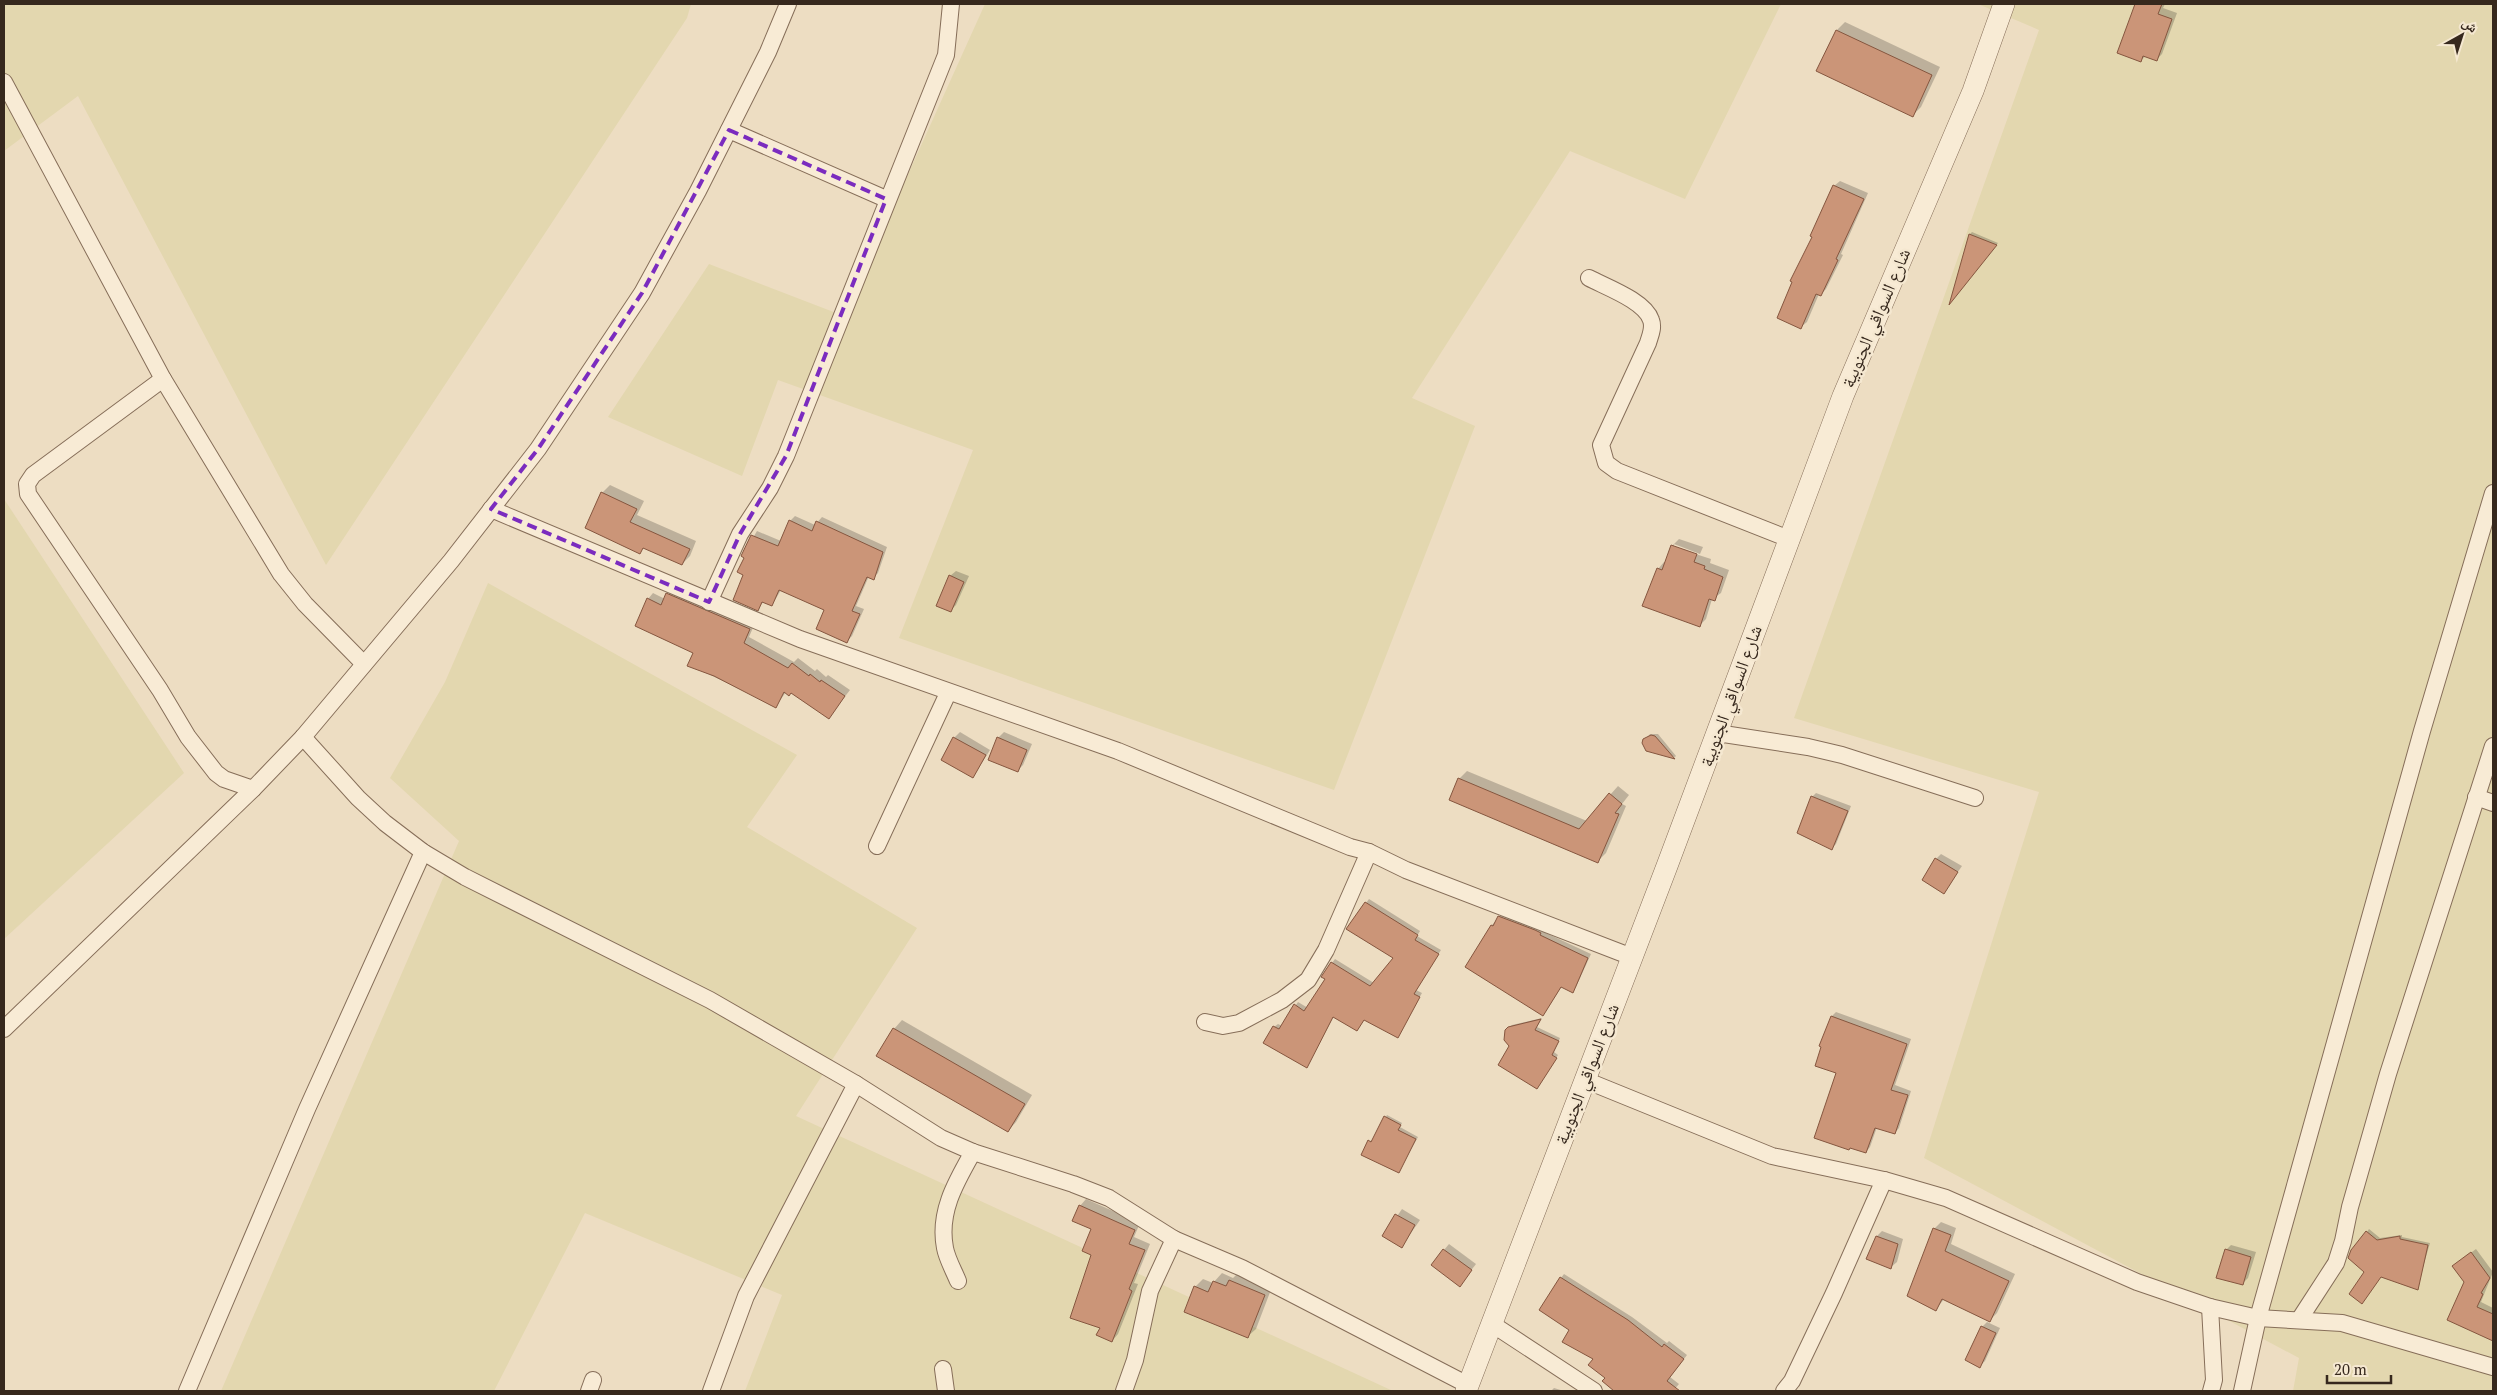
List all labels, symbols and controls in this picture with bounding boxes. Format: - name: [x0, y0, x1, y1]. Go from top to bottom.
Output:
- north arrow: [2437, 10, 2487, 60]
- text: ش: [2459, 12, 2482, 37]
- street label: شارع السواقي الجنوبية: [1835, 244, 1919, 392]
- street label: شارع السواقي الجنوبية: [1693, 622, 1770, 771]
- street label: شارع السواقي الجنوبية: [1548, 1000, 1627, 1149]
- scale bar: [2327, 1352, 2391, 1384]
- text: 20 m: [2334, 1359, 2367, 1379]

